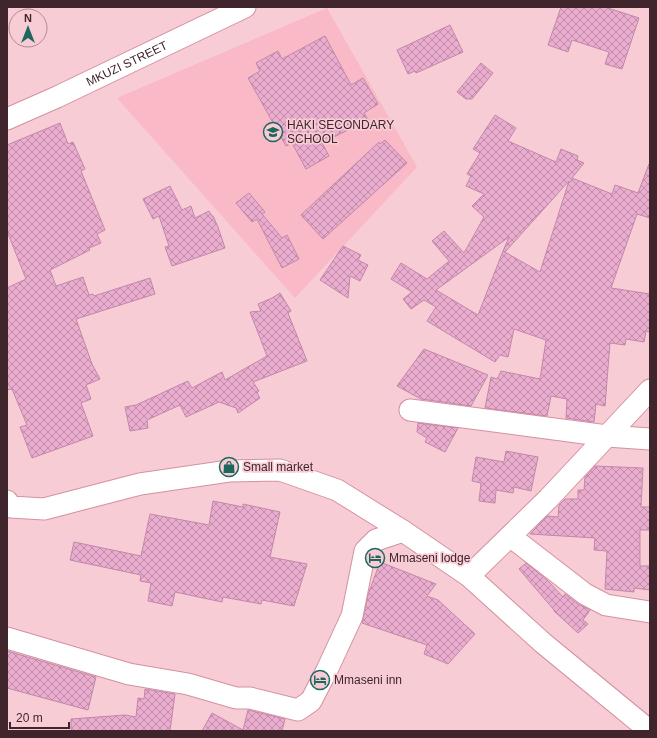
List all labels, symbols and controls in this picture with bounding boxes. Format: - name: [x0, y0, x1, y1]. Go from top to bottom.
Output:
- north arrow: [8, 8, 48, 48]
- text: N: [24, 12, 32, 24]
- street label: MKUZI STREET: [84, 38, 170, 89]
- place label: HAKI SECONDARY SCHOOL: [287, 118, 394, 146]
- school or university icon: HAKI SECONDARY SCHOOL: [262, 121, 284, 143]
- shop icon: Small market: [218, 456, 240, 478]
- place label: Small market: [243, 460, 314, 474]
- hotel icon: Mmaseni lodge: [364, 547, 386, 569]
- place label: Mmaseni lodge: [389, 551, 471, 565]
- hotel icon: Mmaseni inn: [309, 669, 331, 691]
- place label: Mmaseni inn: [334, 673, 402, 687]
- scale bar: [10, 704, 69, 730]
- text: 20 m: [16, 711, 43, 725]

